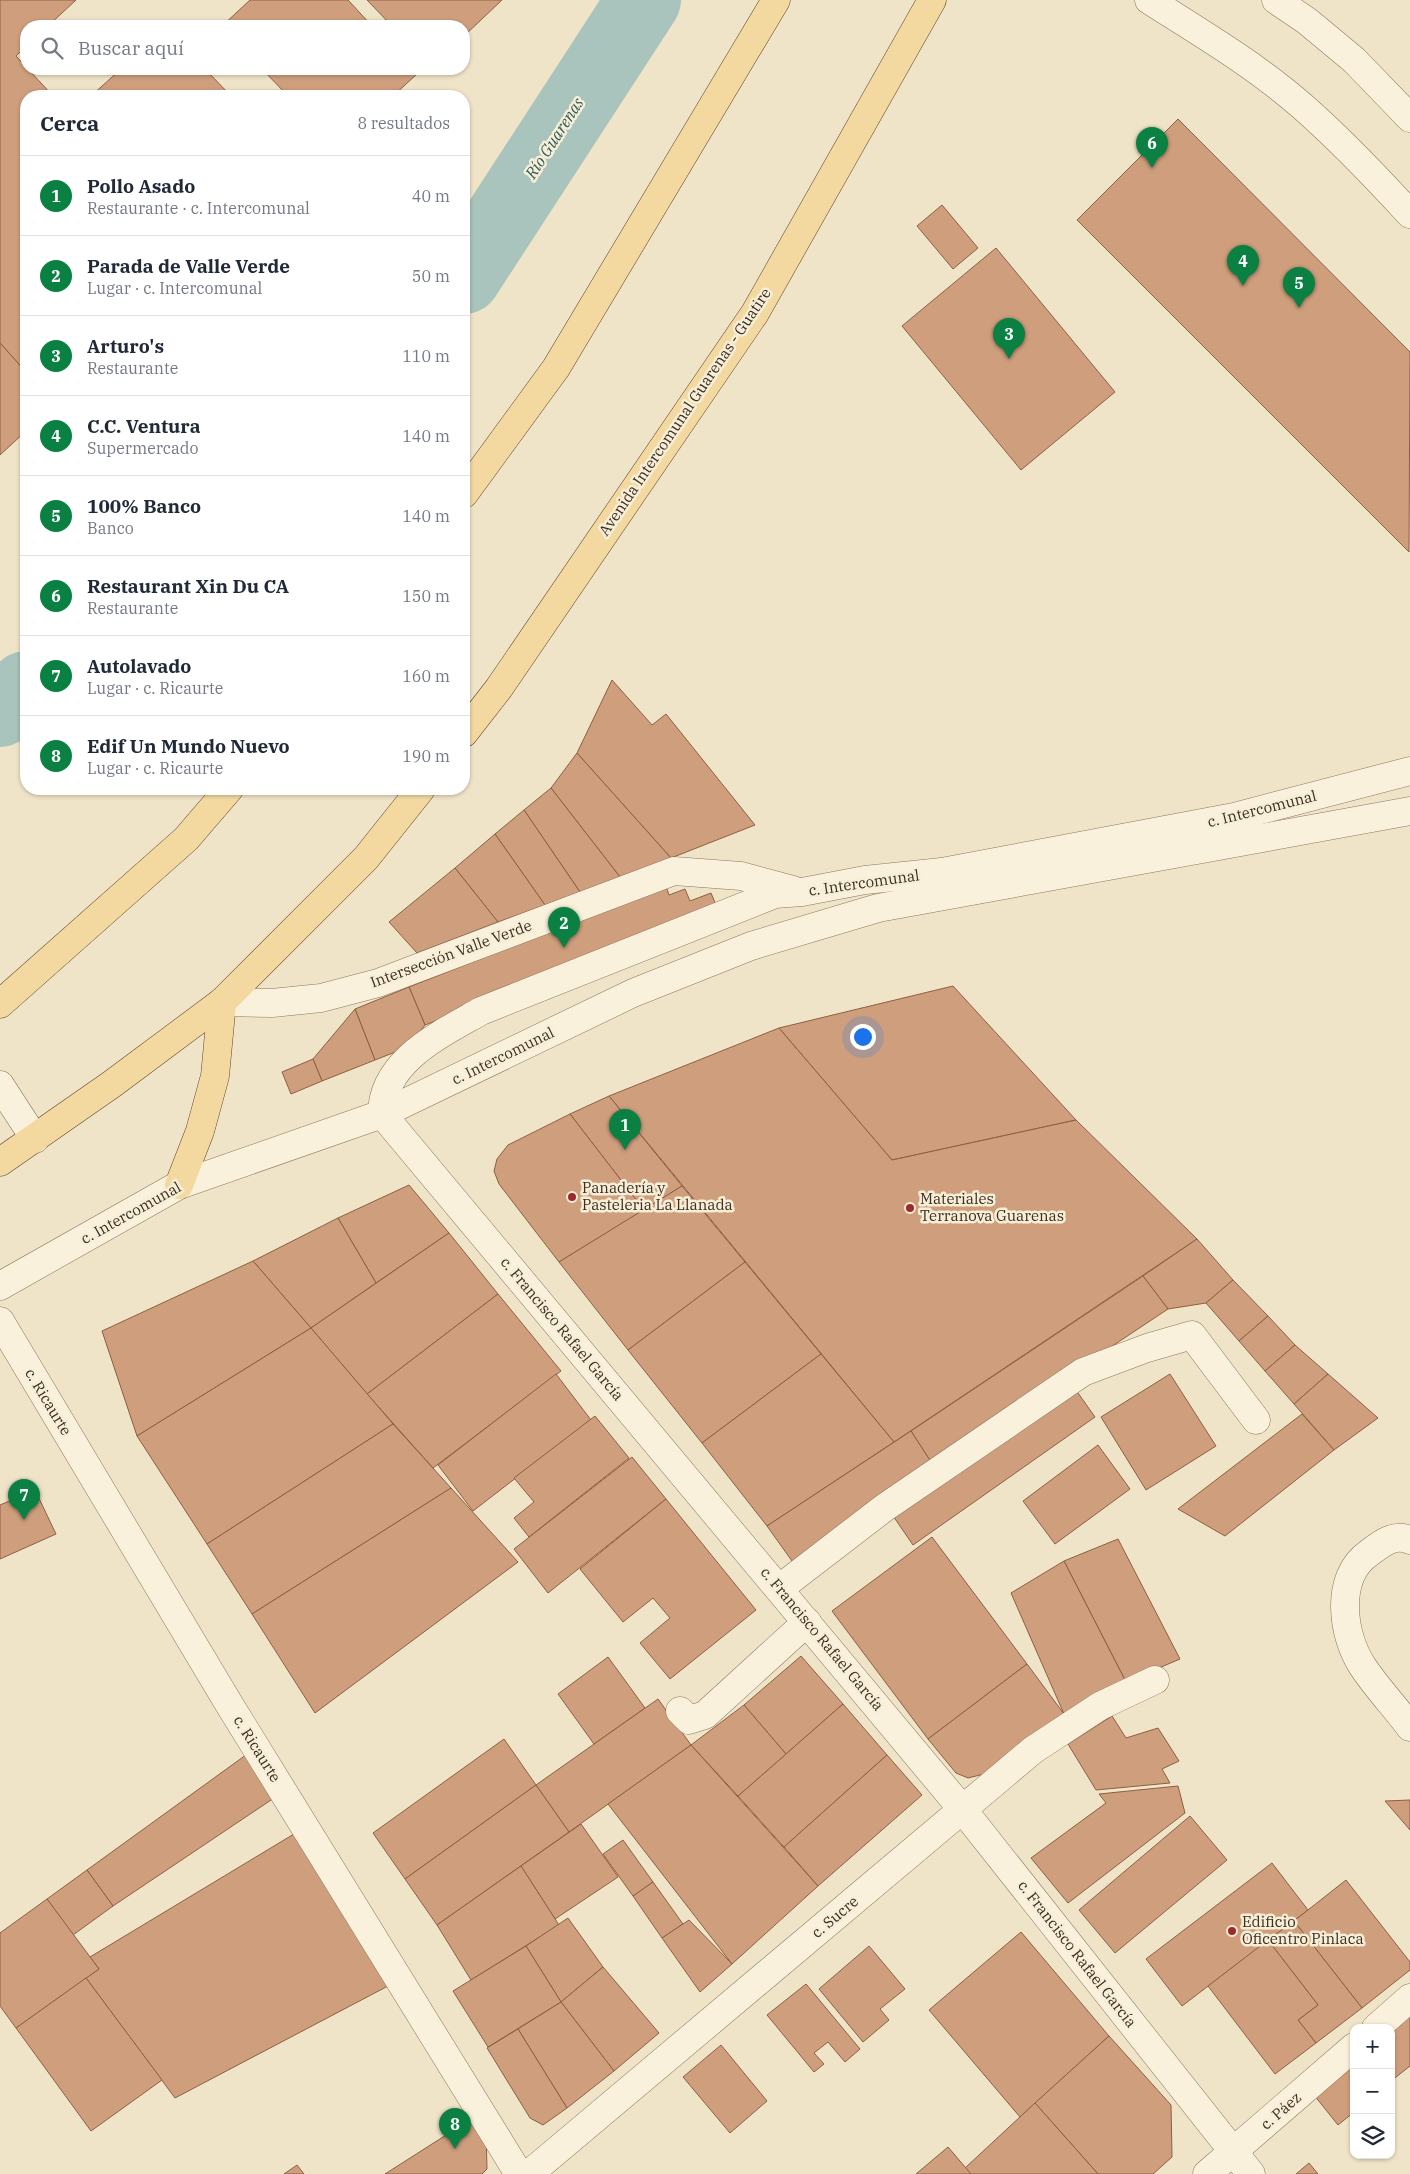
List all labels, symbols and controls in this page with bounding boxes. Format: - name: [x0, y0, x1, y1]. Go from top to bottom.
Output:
- search box: [20, 20, 470, 75]
- icon: search: [38, 34, 66, 62]
- text: Buscar aquí: [78, 36, 184, 60]
- water label: Río Guarenas: [520, 94, 588, 183]
- text: Cerca: [40, 109, 99, 137]
- text: 8 resultados: [358, 113, 450, 133]
- pin: 6: [1136, 127, 1168, 168]
- text: Pollo Asado: [87, 174, 195, 198]
- text: 1: [51, 186, 61, 206]
- text: 40 m: [412, 186, 450, 206]
- text: Restaurante · c. Intercomunal: [87, 198, 310, 218]
- pin: 4: [1227, 245, 1259, 286]
- text: Parada de Valle Verde: [87, 254, 290, 278]
- text: 2: [51, 266, 61, 286]
- text: 50 m: [412, 266, 450, 286]
- pin: 5: [1283, 267, 1315, 308]
- text: Lugar · c. Intercomunal: [87, 278, 262, 298]
- street label: Avenida Intercomunal Guarenas - Guatire: [594, 284, 775, 539]
- pin: 3: [993, 318, 1025, 359]
- text: Arturo's: [87, 334, 164, 358]
- text: 3: [51, 346, 61, 366]
- text: 110 m: [402, 346, 450, 366]
- text: Restaurante: [87, 358, 178, 378]
- text: C.C. Ventura: [87, 414, 201, 438]
- text: 4: [51, 426, 61, 446]
- text: 140 m: [402, 426, 450, 446]
- text: Supermercado: [87, 438, 199, 458]
- text: 100% Banco: [87, 494, 201, 518]
- text: 5: [51, 506, 61, 526]
- text: 140 m: [402, 506, 450, 526]
- text: Banco: [87, 518, 134, 538]
- text: Restaurant Xin Du CA: [87, 574, 289, 598]
- text: 6: [51, 586, 61, 606]
- text: 150 m: [402, 586, 450, 606]
- text: Restaurante: [87, 598, 178, 618]
- text: Autolavado: [87, 654, 191, 678]
- text: 7: [51, 666, 61, 686]
- text: 160 m: [402, 666, 450, 686]
- text: Lugar · c. Ricaurte: [87, 678, 223, 698]
- text: Edif Un Mundo Nuevo: [87, 734, 290, 758]
- text: 8: [51, 746, 61, 766]
- text: 190 m: [402, 746, 450, 766]
- text: Lugar · c. Ricaurte: [87, 758, 223, 778]
- street label: c. Intercomunal: [1205, 786, 1318, 831]
- street label: c. Intercomunal: [807, 865, 921, 900]
- pin: 2: [548, 907, 580, 948]
- street label: Intersección Valle Verde: [368, 915, 534, 992]
- street label: c. Intercomunal: [448, 1023, 557, 1089]
- your location: [850, 1024, 876, 1050]
- pin: 1: [609, 1109, 641, 1150]
- street label: c. Intercomunal: [77, 1177, 184, 1248]
- place label: Panadería y Pasteleria La Llanada: [582, 1178, 733, 1214]
- place label: Materiales Terranova Guarenas: [920, 1189, 1064, 1225]
- marker: Panadería y Pasteleria La Llanada: [566, 1191, 578, 1203]
- marker: Materiales Terranova Guarenas: [904, 1202, 916, 1214]
- street label: c. Francisco Rafael García: [497, 1253, 628, 1404]
- street label: c. Ricaurte: [21, 1365, 76, 1439]
- pin: 7: [8, 1479, 40, 1520]
- street label: c. Francisco Rafael García: [757, 1563, 888, 1714]
- street label: c. Ricaurte: [229, 1712, 285, 1786]
- street label: c. Francisco Rafael García: [1014, 1876, 1141, 2031]
- street label: c. Sucre: [807, 1892, 862, 1942]
- place label: Edificio Oficentro Pinlaca: [1242, 1912, 1364, 1948]
- marker: Edificio Oficentro Pinlaca: [1226, 1925, 1238, 1937]
- map controls: [1350, 2024, 1395, 2159]
- button: +: [1350, 2024, 1395, 2069]
- button: −: [1350, 2069, 1395, 2114]
- street label: c. Páez: [1256, 2088, 1305, 2133]
- pin: 8: [439, 2108, 471, 2149]
- button: layers: [1350, 2114, 1395, 2159]

